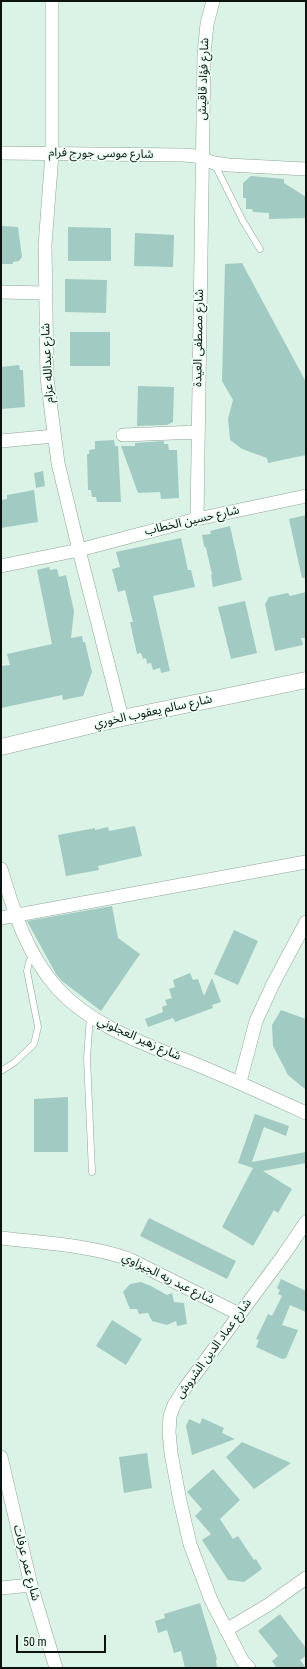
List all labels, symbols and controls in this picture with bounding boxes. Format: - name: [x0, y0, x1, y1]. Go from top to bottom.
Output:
- street label: شارع فؤاد قاقيش: [195, 38, 213, 120]
- street label: شارع موسى جورج فرام: [48, 146, 154, 162]
- street label: شارع مصطفى العيدة: [191, 289, 207, 387]
- street label: شارع عبدالله عزام: [39, 323, 57, 403]
- street label: شارع حسين الخطاب: [143, 503, 241, 539]
- street label: شارع سالم يعقوب الخوري: [93, 692, 213, 732]
- street label: شارع زهير العجلوني: [95, 1014, 183, 1064]
- street label: شارع عبد ربه الجيزاوي: [119, 1250, 217, 1308]
- street label: شارع عماد الدين الشروش: [173, 1296, 255, 1402]
- street label: شارع عمر عرفات: [10, 1524, 42, 1602]
- scale bar: [18, 1627, 108, 1653]
- text: 50 m: [23, 1635, 47, 1649]

